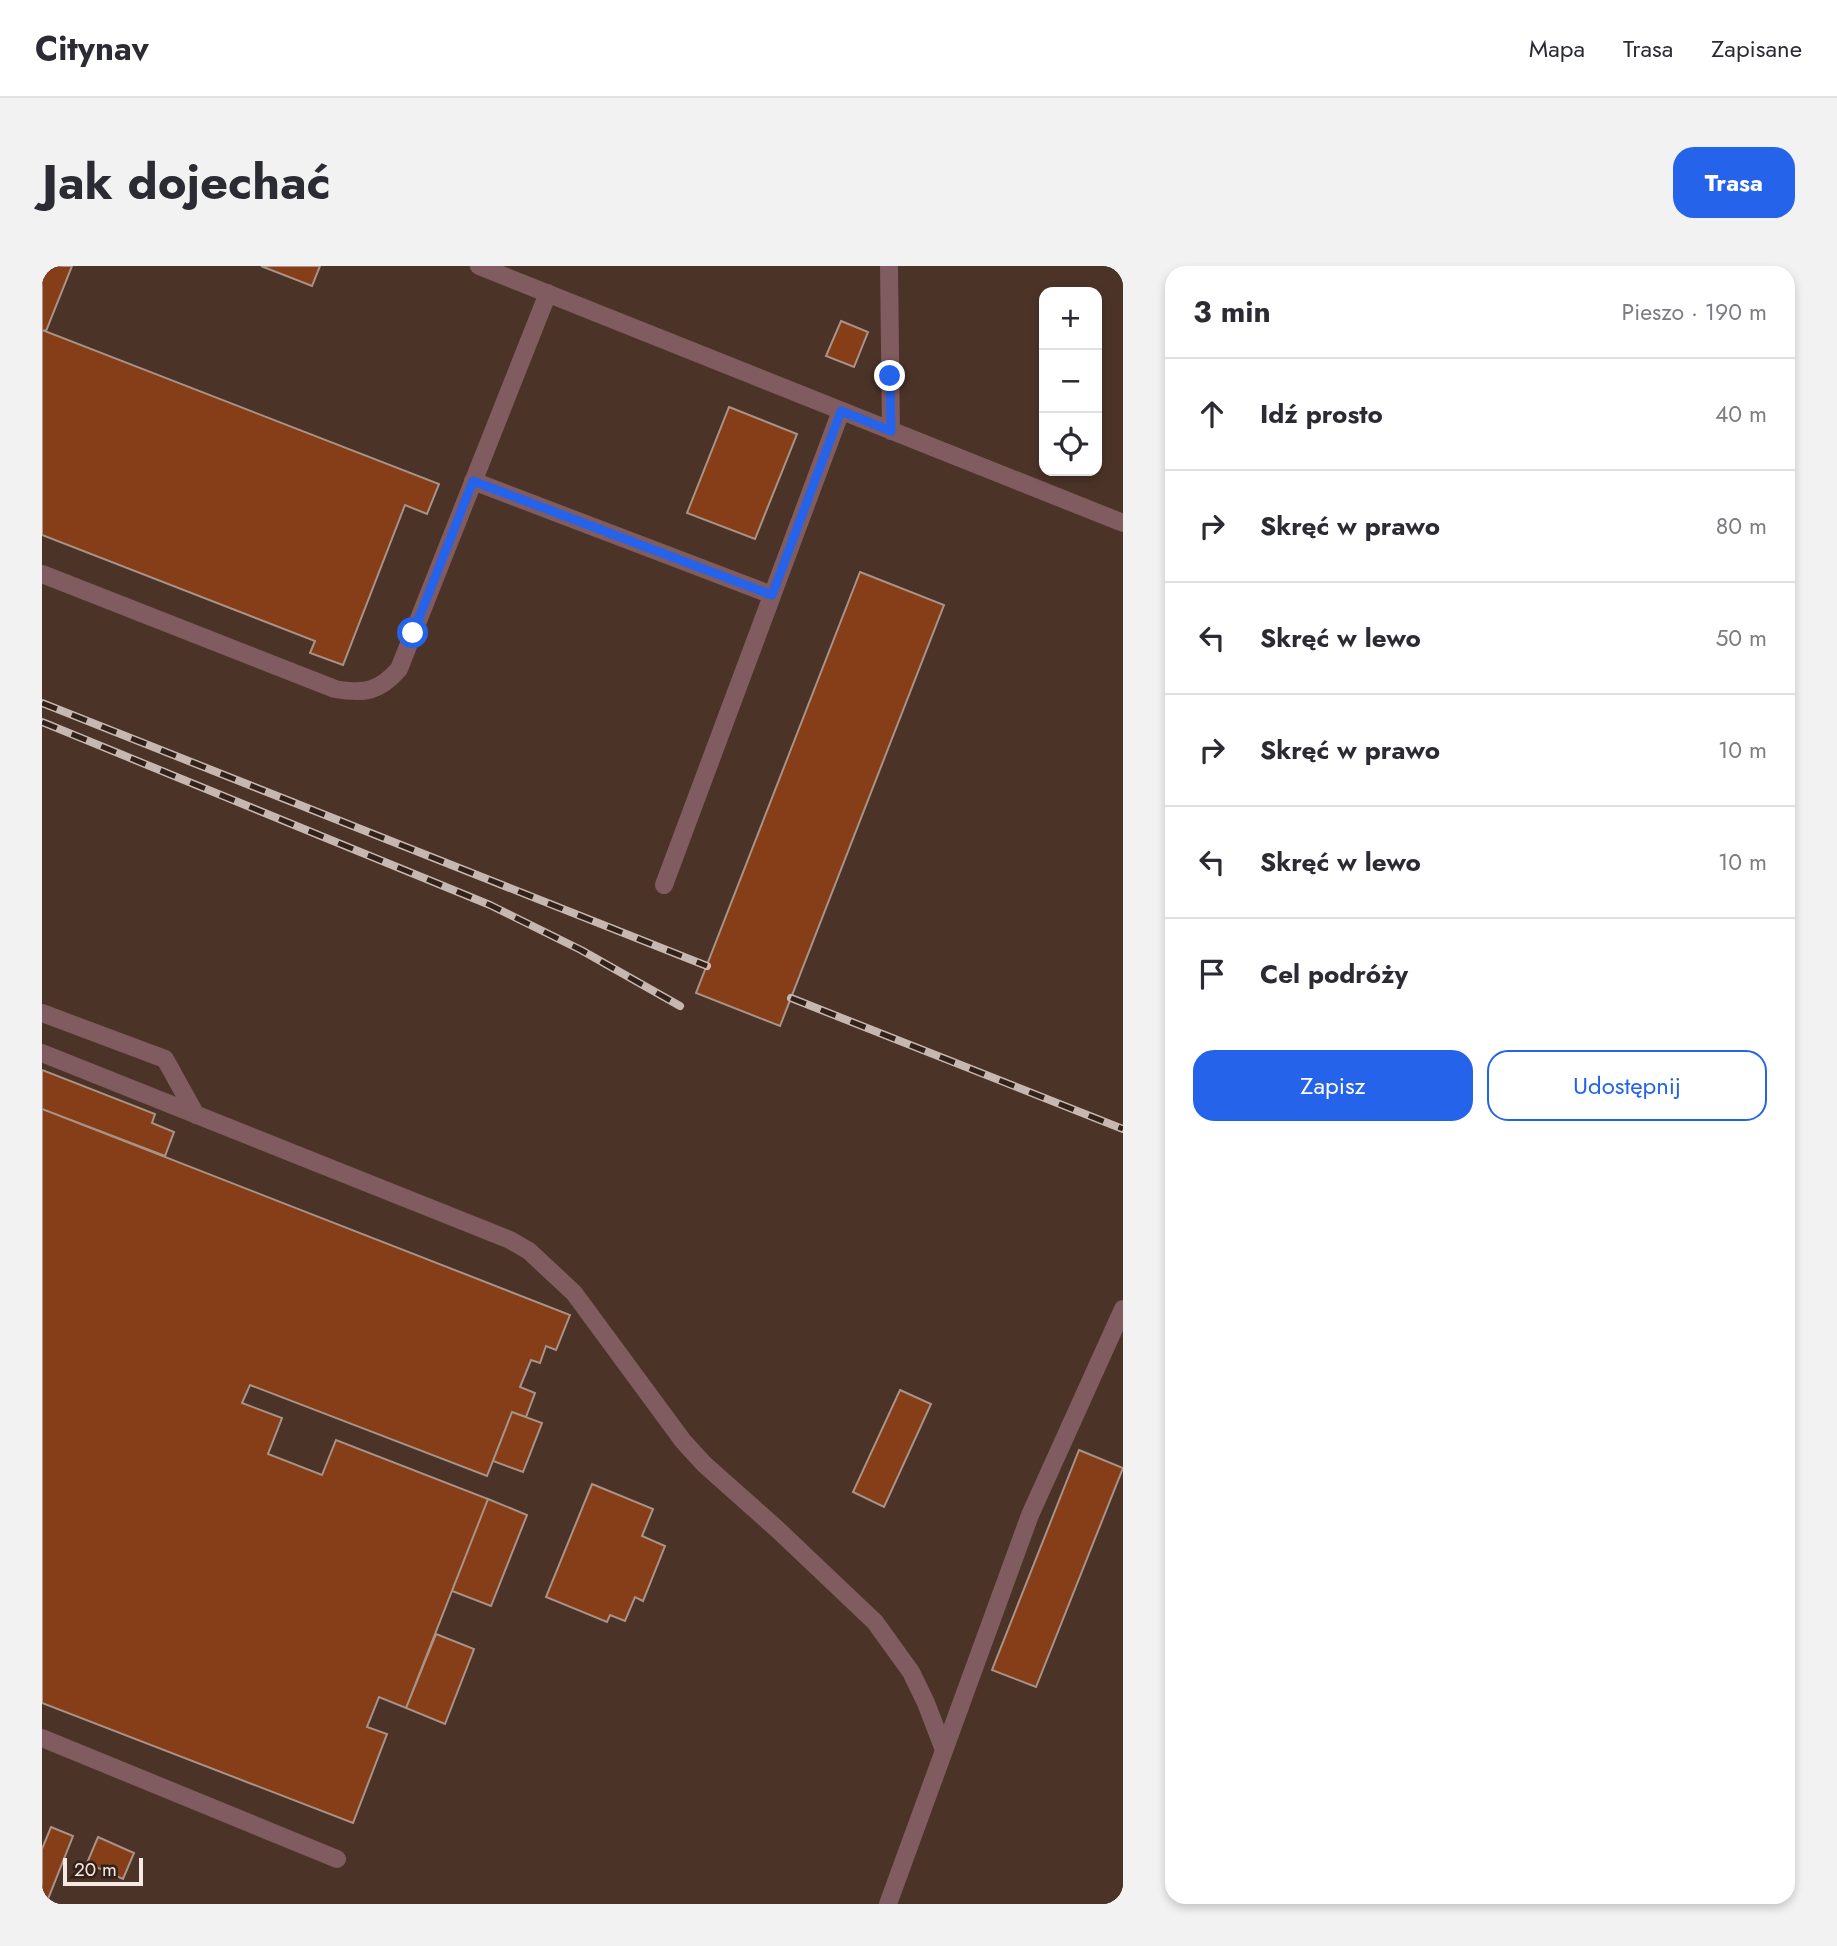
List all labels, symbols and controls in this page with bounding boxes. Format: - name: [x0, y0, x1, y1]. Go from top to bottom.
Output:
- text: Citynav: [35, 25, 149, 72]
- text: Mapa: [1529, 31, 1585, 66]
- text: Trasa: [1623, 31, 1673, 66]
- text: Zapisane: [1711, 31, 1802, 66]
- text: Jak dojechać: [42, 147, 331, 217]
- button: Trasa: [1673, 147, 1795, 218]
- map controls: [1039, 287, 1102, 476]
- button: +: [1039, 287, 1102, 350]
- text: 3 min: [1193, 290, 1271, 333]
- text: Pieszo · 190 m: [1622, 295, 1767, 329]
- button: −: [1039, 350, 1102, 413]
- route end: [874, 360, 905, 391]
- icon: ahead: [1193, 395, 1231, 433]
- text: Idź prosto: [1260, 395, 1383, 433]
- text: 40 m: [1715, 397, 1767, 431]
- button: locate: [1039, 413, 1102, 476]
- icon: right: [1193, 507, 1231, 545]
- text: Skręć w prawo: [1260, 507, 1440, 545]
- text: 80 m: [1716, 509, 1767, 543]
- route start: [397, 617, 428, 648]
- icon: left: [1193, 619, 1231, 657]
- text: Skręć w lewo: [1260, 619, 1421, 657]
- text: 50 m: [1715, 621, 1767, 655]
- icon: right: [1193, 731, 1231, 769]
- text: Skręć w prawo: [1260, 731, 1440, 769]
- text: 10 m: [1718, 733, 1767, 767]
- icon: left: [1193, 843, 1231, 881]
- text: Skręć w lewo: [1260, 843, 1421, 881]
- text: 10 m: [1718, 845, 1767, 879]
- icon: arrive: [1193, 955, 1231, 993]
- text: Cel podróży: [1260, 955, 1408, 993]
- button: Zapisz: [1193, 1050, 1473, 1121]
- button: Udostępnij: [1487, 1050, 1767, 1121]
- scale bar: [63, 1855, 144, 1887]
- text: 20 m: [74, 1856, 117, 1883]

